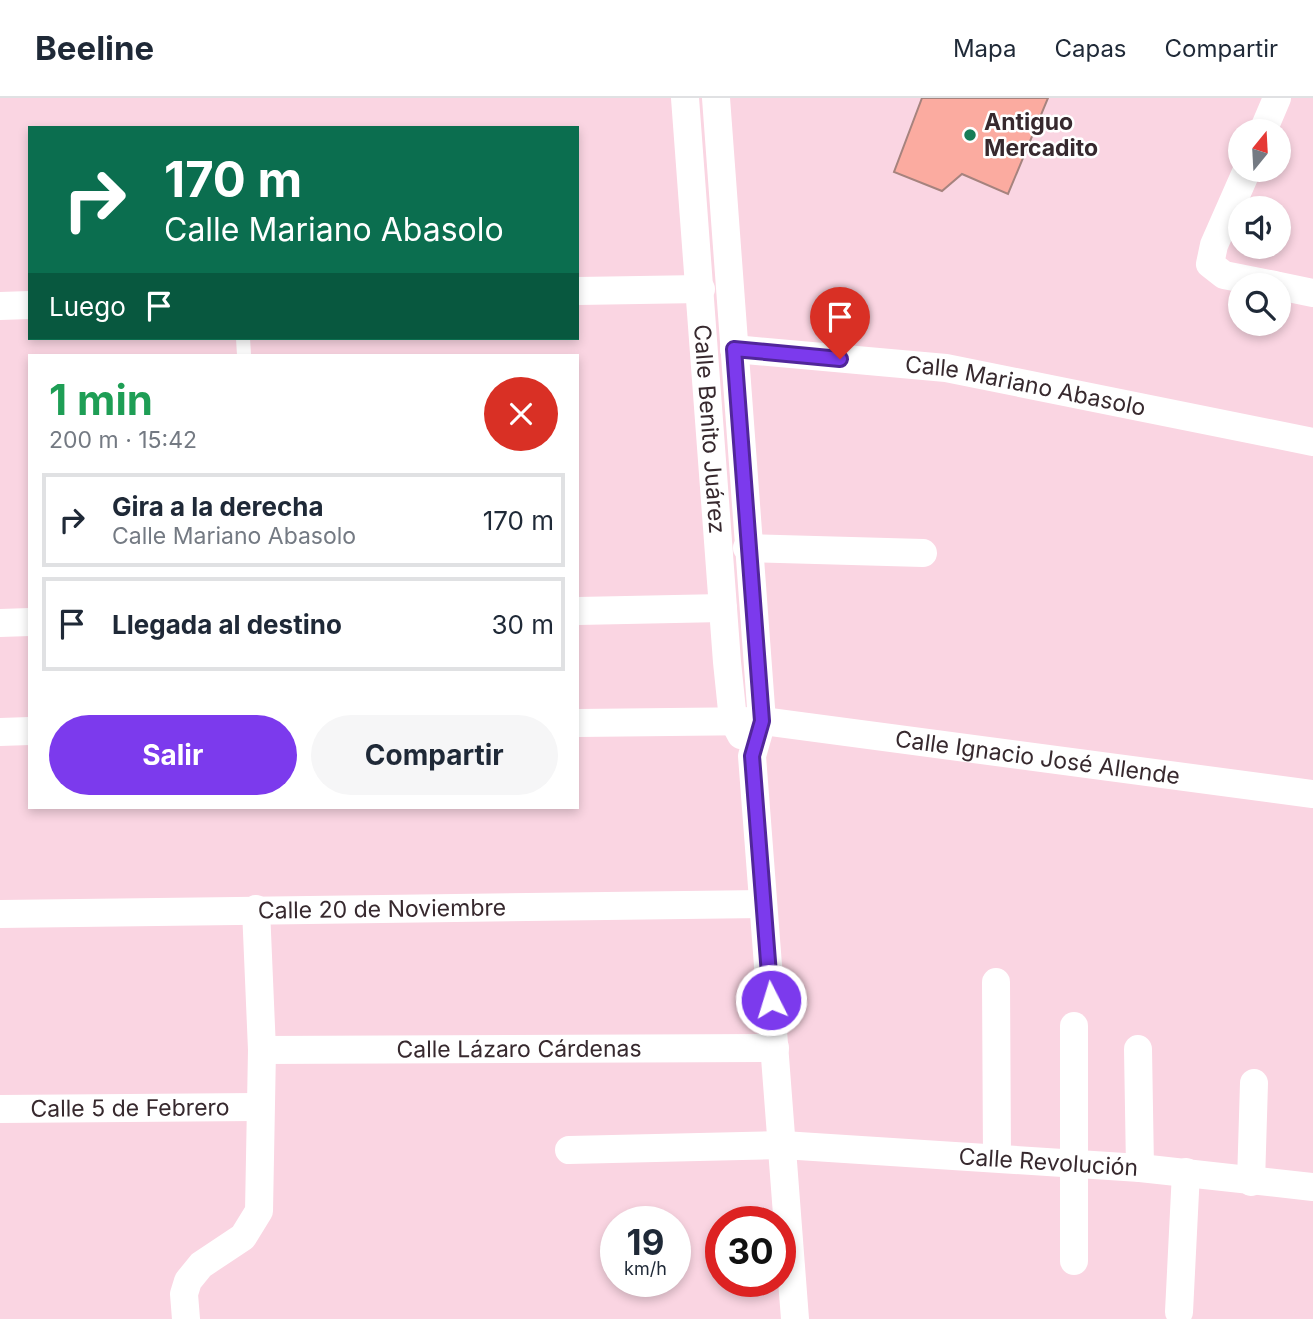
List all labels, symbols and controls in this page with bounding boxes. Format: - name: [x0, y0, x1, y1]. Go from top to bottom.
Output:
- text: Beeline: [35, 28, 154, 68]
- text: Mapa: [953, 34, 1016, 63]
- text: Capas: [1054, 34, 1127, 63]
- text: Compartir: [1165, 34, 1278, 63]
- place label: Antiguo Mercadito: [984, 108, 1098, 162]
- north arrow: [1228, 119, 1292, 182]
- map controls: [1228, 119, 1291, 336]
- marker: Antiguo Mercadito: [962, 127, 978, 143]
- text: 170 m: [164, 150, 302, 209]
- icon: right: [49, 154, 140, 245]
- button: sound: [1228, 196, 1291, 259]
- text: Calle Mariano Abasolo: [164, 210, 504, 249]
- button: search: [1228, 273, 1291, 336]
- icon: arrive: [140, 287, 178, 325]
- pin: [810, 287, 870, 359]
- text: Luego: [49, 291, 126, 322]
- icon: arrive: [821, 298, 859, 336]
- street label: Calle Benito Juárez: [688, 323, 731, 535]
- street label: Calle Mariano Abasolo: [904, 350, 1148, 422]
- text: 1 min: [49, 374, 153, 425]
- button: close: [484, 377, 558, 451]
- text: 200 m · 15:42: [49, 426, 197, 454]
- text: Gira a la derecha: [112, 491, 324, 522]
- icon: right: [53, 501, 91, 539]
- text: 170 m: [483, 505, 554, 536]
- text: Calle Mariano Abasolo: [112, 522, 356, 550]
- icon: arrive: [53, 605, 91, 643]
- text: Llegada al destino: [112, 609, 342, 640]
- text: 30 m: [491, 609, 554, 640]
- button: Salir: [49, 715, 297, 795]
- button: Compartir: [311, 715, 558, 795]
- street label: Calle Ignacio José Allende: [893, 725, 1182, 790]
- street label: Calle 20 de Noviembre: [258, 893, 506, 925]
- position arrow: [734, 963, 808, 1037]
- street label: Calle Lázaro Cárdenas: [396, 1035, 642, 1063]
- street label: Calle 5 de Febrero: [30, 1093, 230, 1123]
- street label: Calle Revolución: [958, 1142, 1139, 1182]
- speed limit sign: 30: [705, 1206, 796, 1297]
- text: 19: [627, 1221, 664, 1263]
- text: km/h: [624, 1258, 667, 1279]

